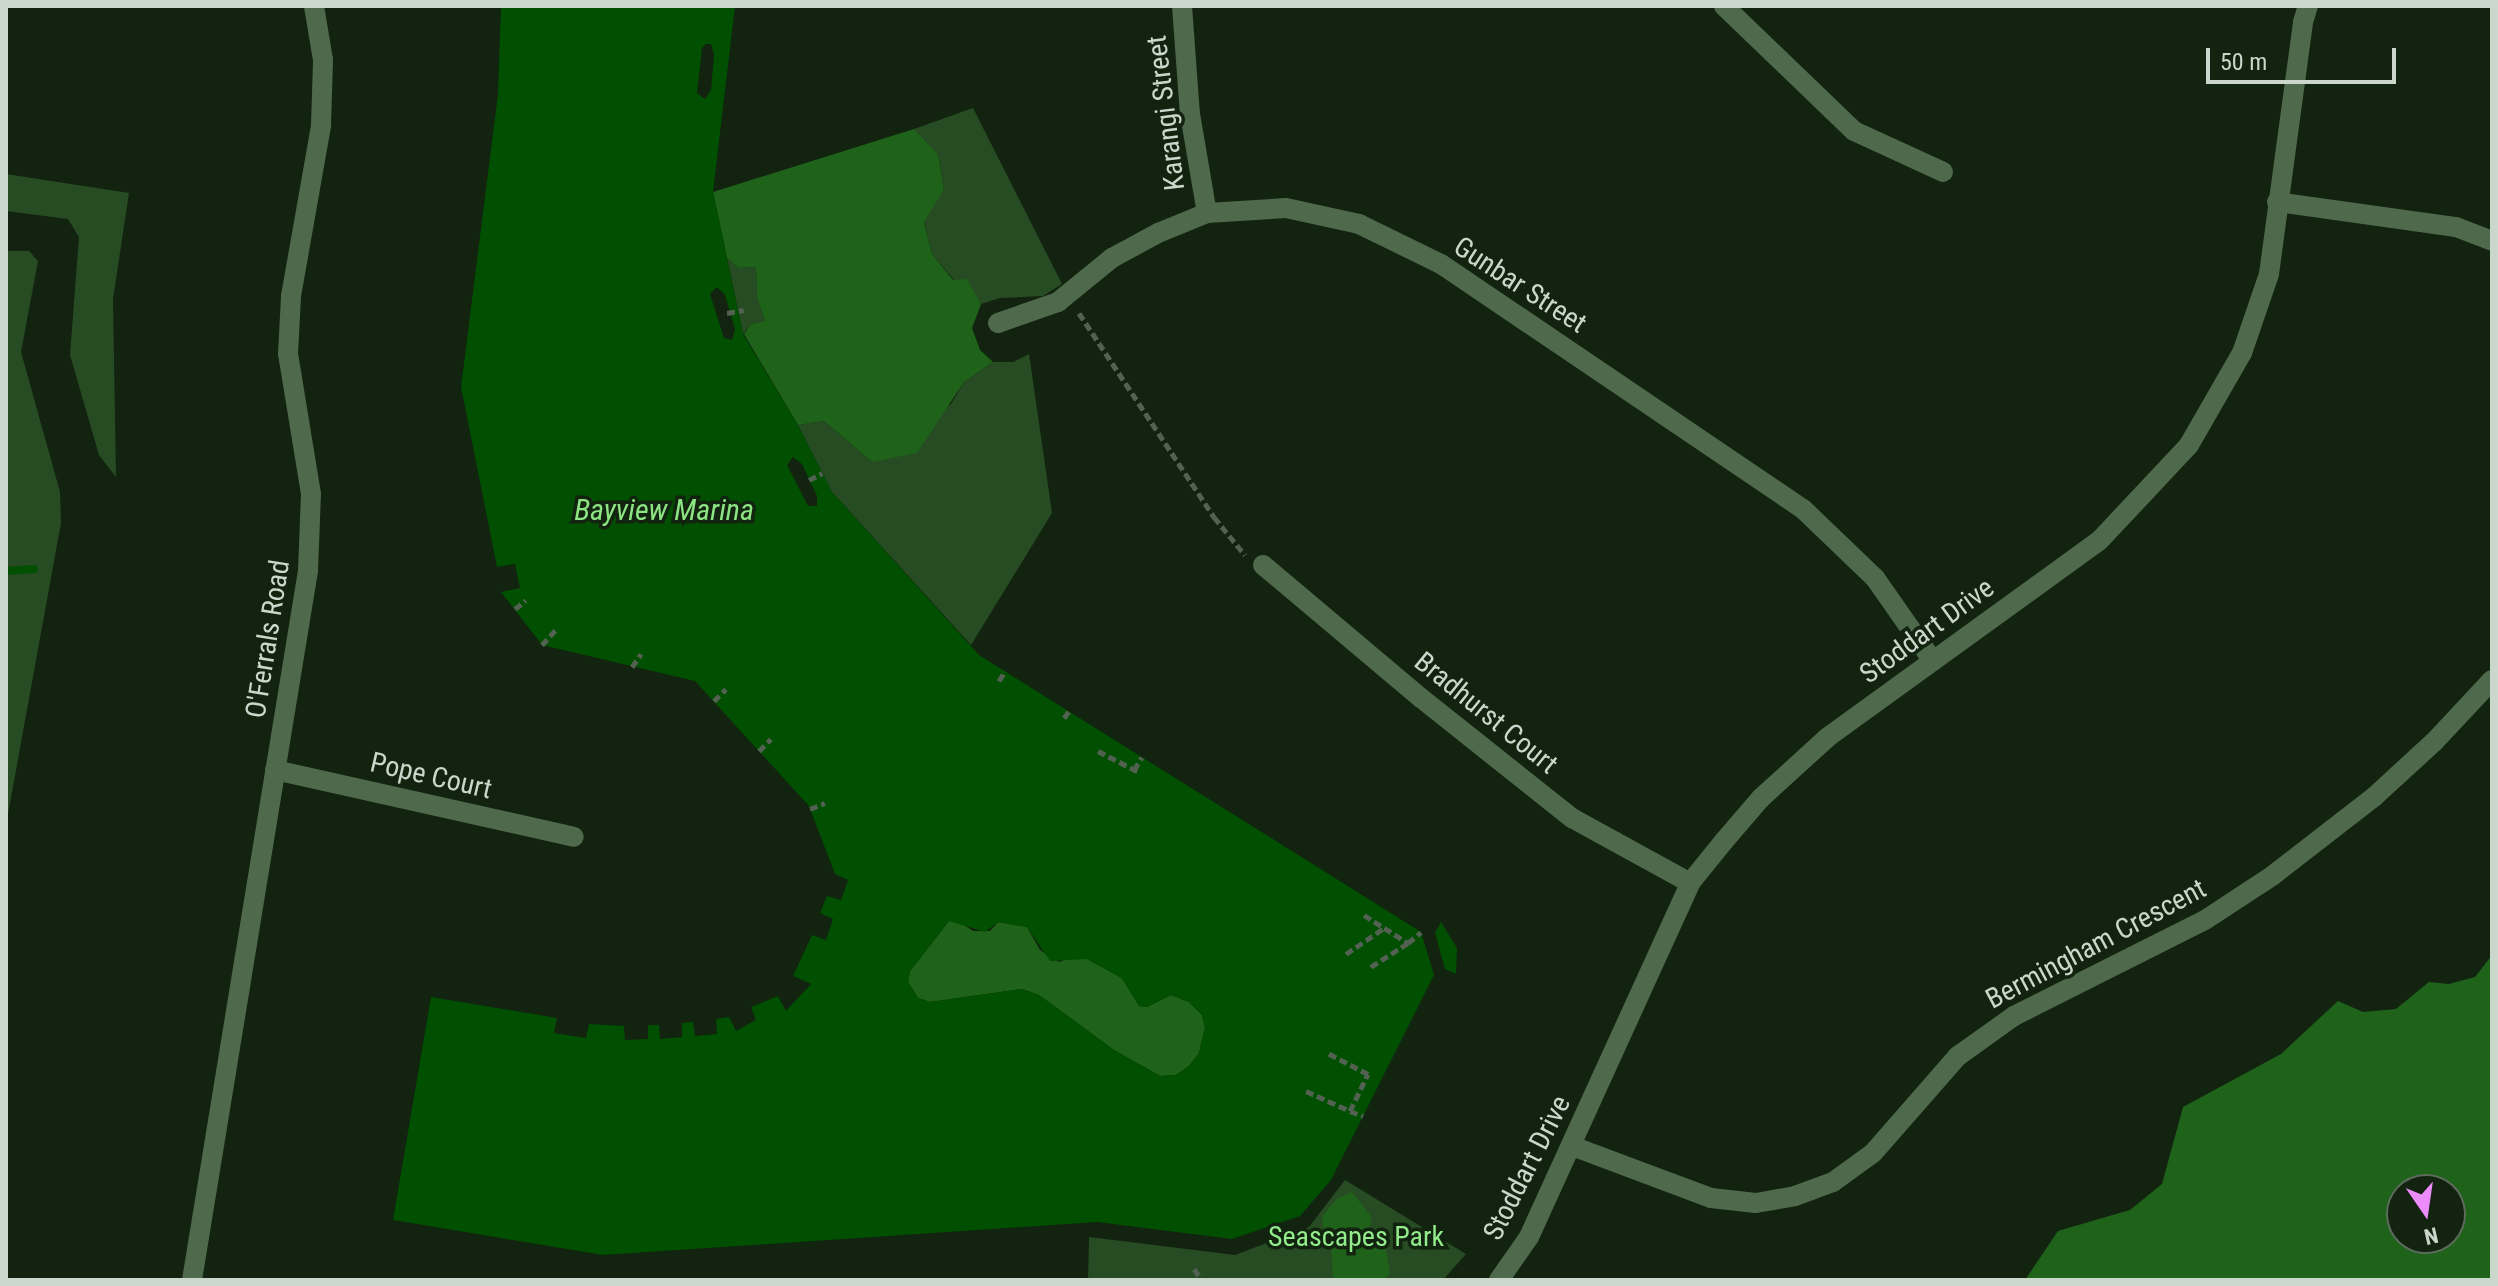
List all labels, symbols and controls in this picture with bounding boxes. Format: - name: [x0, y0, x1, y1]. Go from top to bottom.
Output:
- scale bar: [2210, 32, 2400, 82]
- street label: Karangi Street: [1140, 34, 1192, 192]
- text: 50 m: [2220, 48, 2267, 76]
- street label: Gunbar Street: [1447, 230, 1593, 340]
- water label: Bayview Marina: [574, 492, 754, 528]
- street label: O'Ferrals Road: [239, 557, 297, 721]
- street label: Stoddart Drive: [1853, 571, 2001, 691]
- street label: Bradhurst Court: [1408, 645, 1564, 781]
- street label: Pope Court: [367, 746, 495, 806]
- street label: Bermingham Crescent: [1980, 872, 2212, 1016]
- street label: Stoddart Drive: [1476, 1090, 1578, 1246]
- north arrow: [2386, 1174, 2466, 1254]
- park label: Seascapes Park: [1268, 1220, 1444, 1254]
- text: N: [2422, 1222, 2440, 1250]

